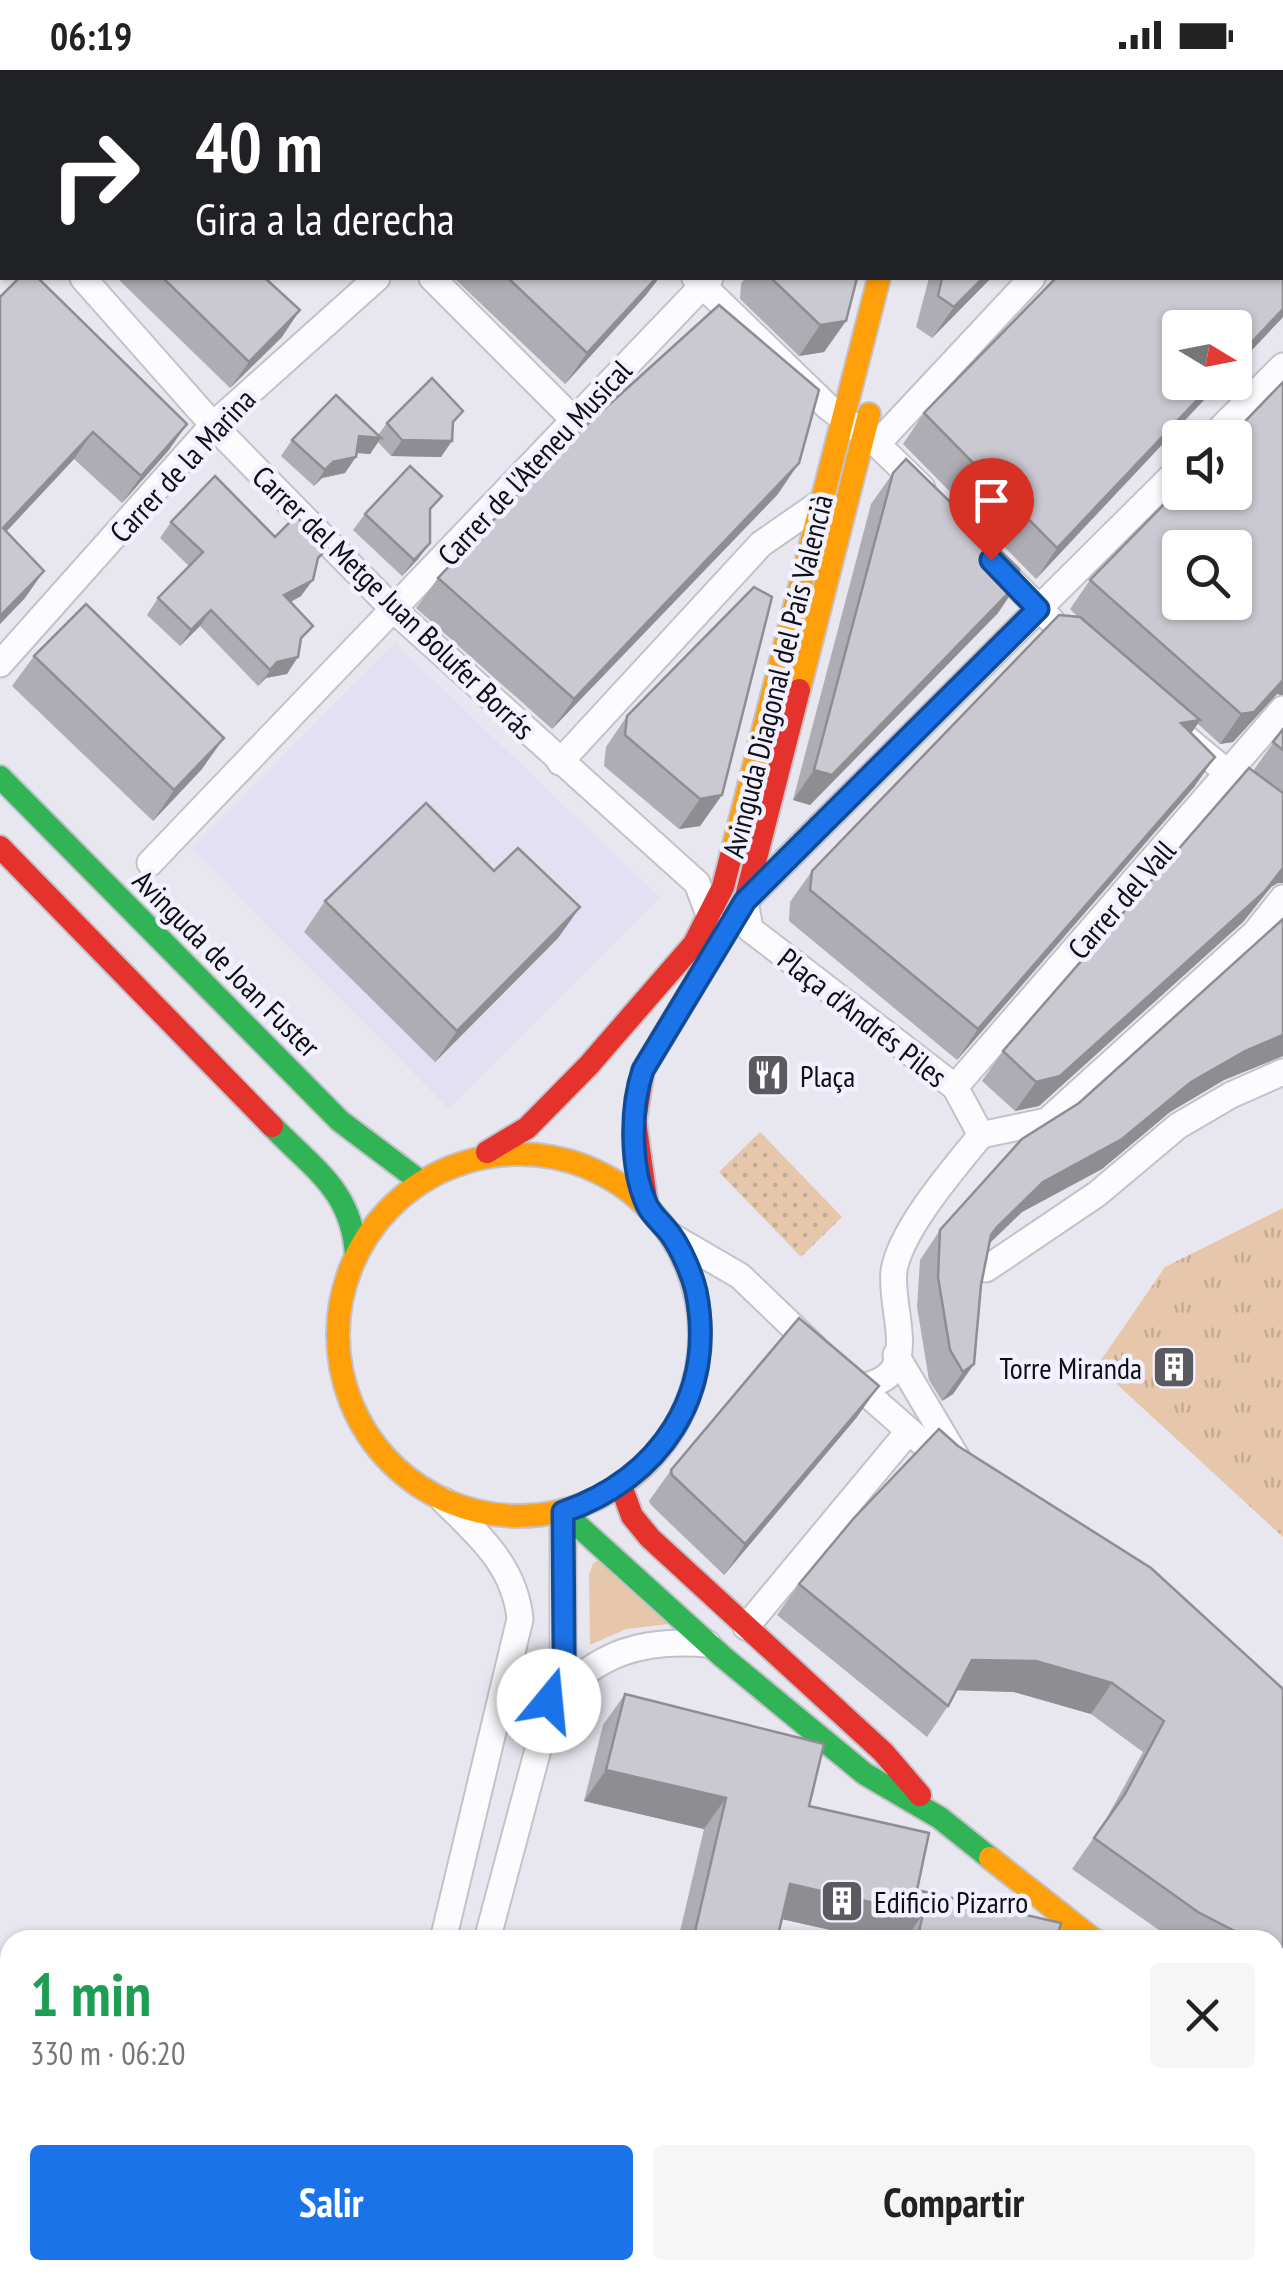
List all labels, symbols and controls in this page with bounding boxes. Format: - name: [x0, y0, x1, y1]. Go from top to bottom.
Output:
- text: 06:19: [50, 11, 132, 60]
- text: 40 m: [195, 101, 323, 191]
- icon: right: [30, 110, 160, 240]
- text: Gira a la derecha: [195, 189, 455, 247]
- north arrow: [1162, 310, 1252, 400]
- map controls: [1162, 310, 1252, 620]
- street label: Carrer de l'Ateneu Musical: [429, 351, 639, 573]
- street label: Carrer de la Marina: [101, 380, 263, 550]
- button: sound: [1162, 420, 1252, 510]
- street label: Carrer del Metge Juan Bolufer Borrás: [245, 457, 543, 747]
- pin: [949, 458, 1034, 561]
- icon: arrive: [964, 473, 1019, 528]
- street label: Avinguda Diagonal del País Valencià: [713, 490, 841, 862]
- button: search: [1162, 530, 1252, 620]
- street label: Carrer del Vall: [1059, 831, 1183, 967]
- street label: Avinguda de Joan Fuster: [125, 861, 330, 1066]
- street label: Plaça d'Andrés Piles: [772, 940, 954, 1094]
- restaurant icon: Plaça: [745, 1052, 791, 1098]
- place label: Plaça: [800, 1057, 855, 1093]
- building icon: Torre Miranda: [1151, 1344, 1197, 1390]
- place label: Torre Miranda: [1000, 1348, 1142, 1387]
- position arrow: [497, 1649, 601, 1753]
- building icon: Edificio Pizarro: [819, 1878, 865, 1924]
- place label: Edificio Pizarro: [874, 1882, 1028, 1921]
- text: 1 min: [30, 1955, 151, 2033]
- button: close: [1150, 1963, 1255, 2068]
- text: 330 m · 06:20: [30, 2032, 185, 2074]
- button: Salir: [30, 2145, 633, 2260]
- button: Compartir: [653, 2145, 1255, 2260]

